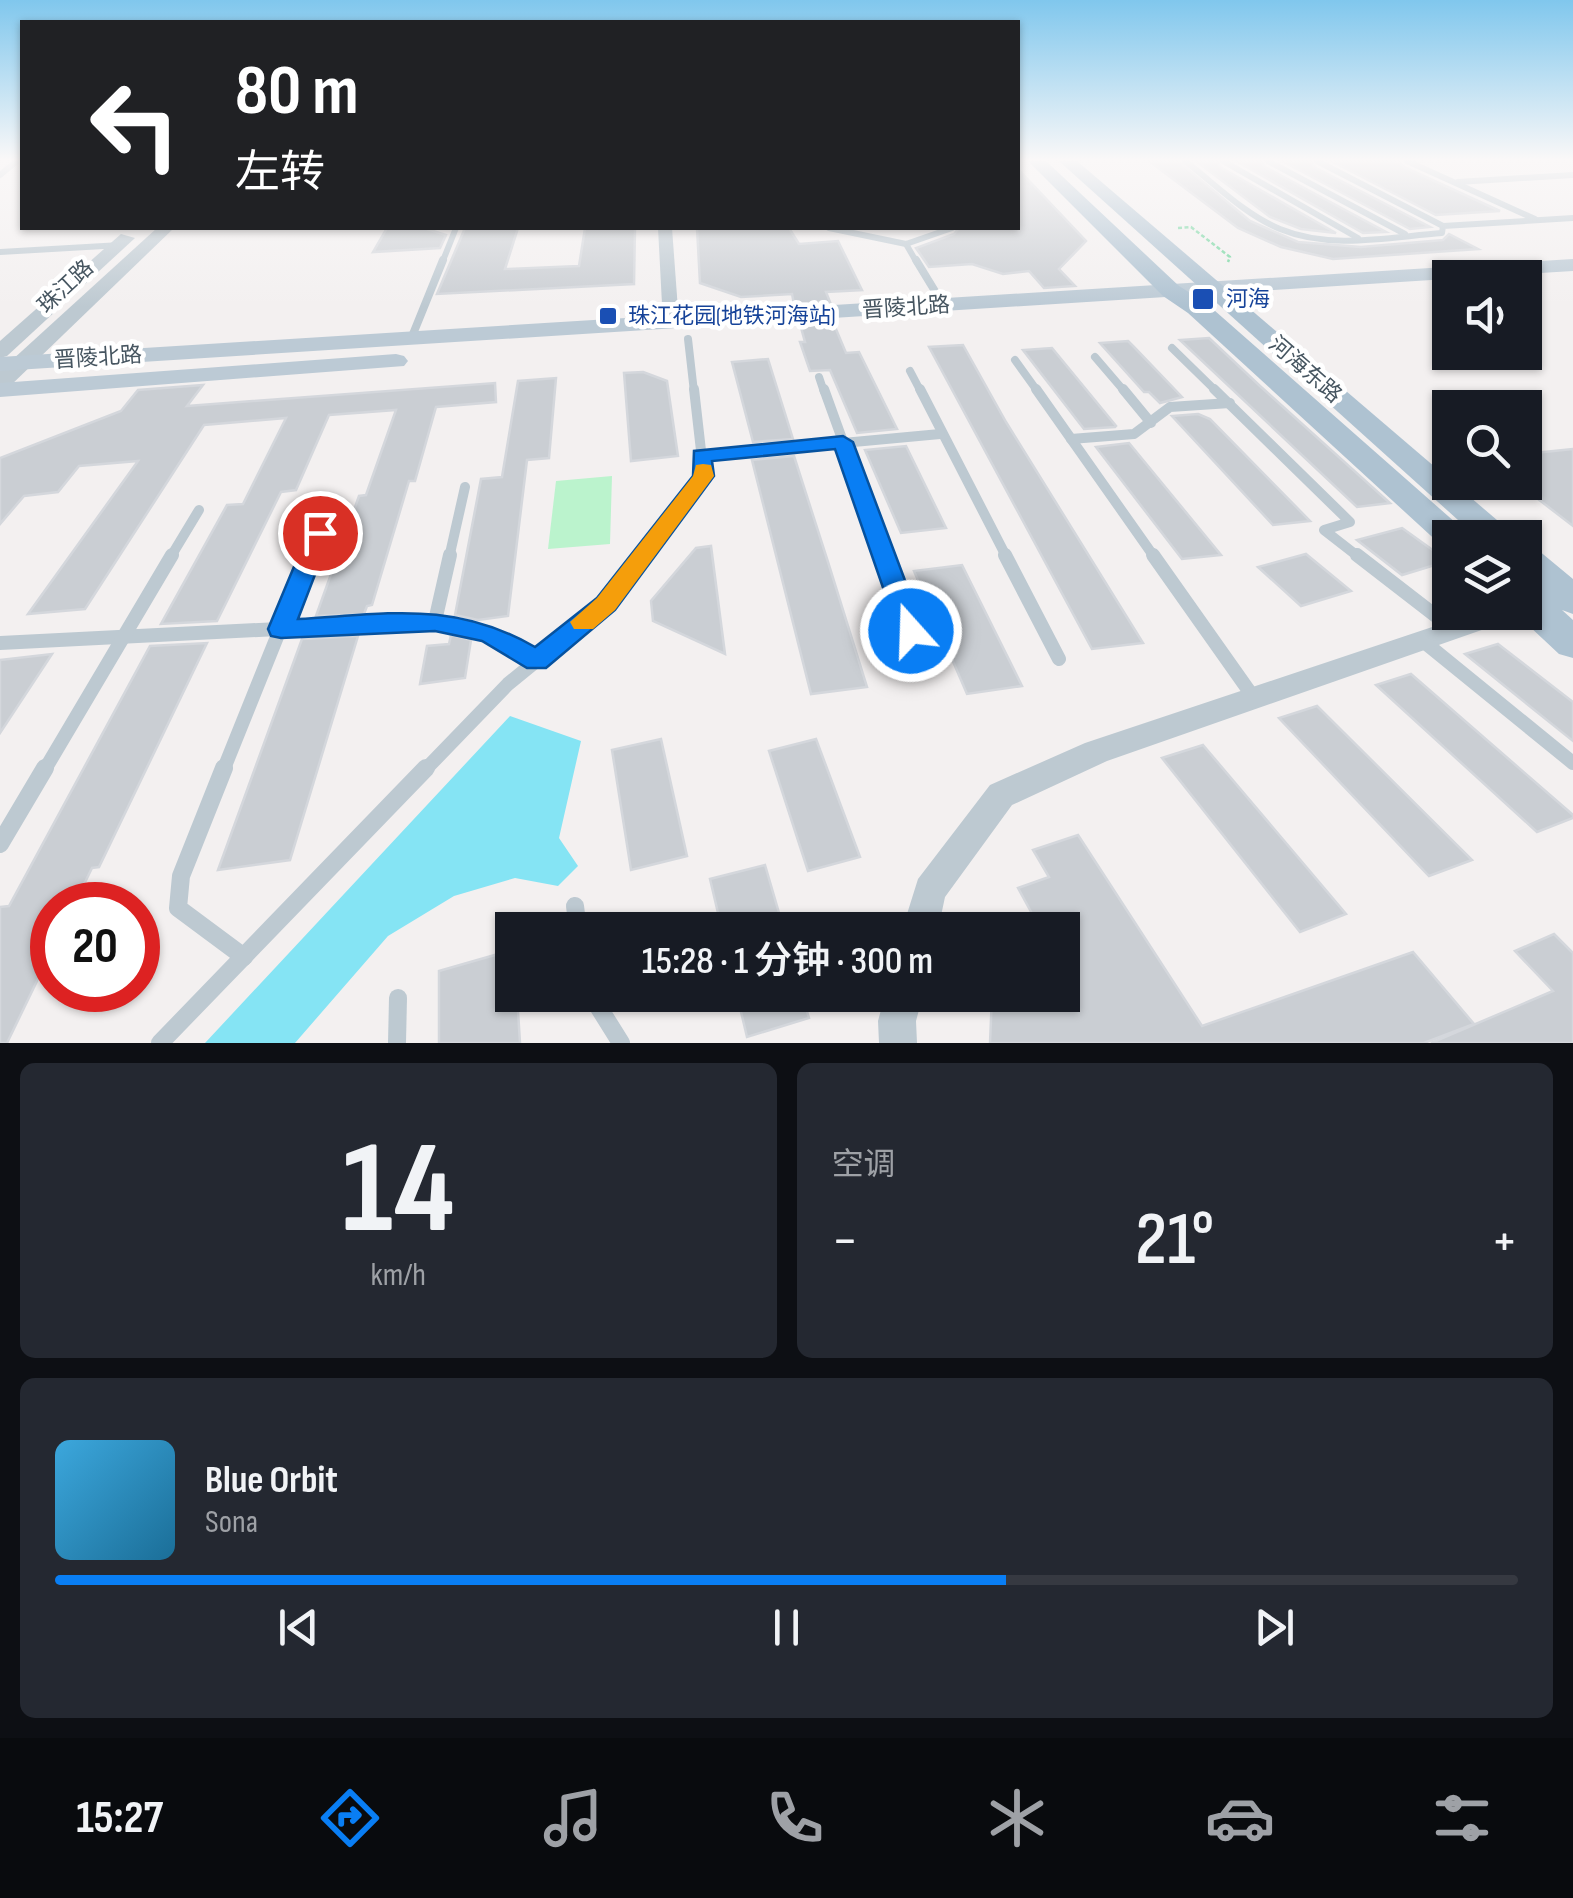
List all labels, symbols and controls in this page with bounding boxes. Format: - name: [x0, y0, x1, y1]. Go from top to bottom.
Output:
- text: 80 m: [235, 50, 359, 134]
- icon: left: [70, 60, 200, 190]
- text: 左转: [235, 146, 325, 201]
- street label: 珠江路: [33, 255, 99, 319]
- map controls: [1432, 260, 1542, 630]
- button: sound: [1432, 260, 1542, 370]
- marker: 河海: [1190, 286, 1216, 312]
- place label: 河海: [1226, 286, 1270, 313]
- street label: 晋陵北路: [861, 291, 951, 325]
- place label: 珠江花园(地铁河海站): [628, 303, 836, 330]
- marker: 珠江花园(地铁河海站): [597, 305, 619, 327]
- street label: 河海东路: [1263, 331, 1347, 409]
- street label: 晋陵北路: [53, 341, 143, 375]
- button: search: [1432, 390, 1542, 500]
- pin: [278, 491, 363, 576]
- icon: arrive: [293, 506, 348, 561]
- button: layers: [1432, 520, 1542, 630]
- position arrow: [859, 579, 963, 683]
- speed limit sign: 20: [30, 882, 160, 1012]
- text: 15:28 · 1 分钟 · 300 m: [642, 939, 933, 984]
- text: 14: [342, 1113, 455, 1269]
- text: 空调: [832, 1146, 896, 1185]
- text: 21°: [1135, 1195, 1214, 1286]
- text: −: [832, 1208, 858, 1275]
- text: +: [1491, 1208, 1518, 1275]
- text: km/h: [371, 1256, 426, 1295]
- text: Blue Orbit: [205, 1458, 338, 1503]
- text: Sona: [205, 1503, 258, 1542]
- icon: previous: [271, 1600, 326, 1655]
- icon: pause: [759, 1600, 814, 1655]
- icon: next: [1247, 1600, 1302, 1655]
- icon: directions: [315, 1783, 385, 1853]
- icon: music: [538, 1783, 608, 1853]
- icon: phone: [760, 1783, 830, 1853]
- icon: climate: [982, 1783, 1052, 1853]
- icon: car: [1205, 1783, 1275, 1853]
- icon: filters: [1427, 1783, 1497, 1853]
- text: 15:27: [76, 1791, 163, 1846]

